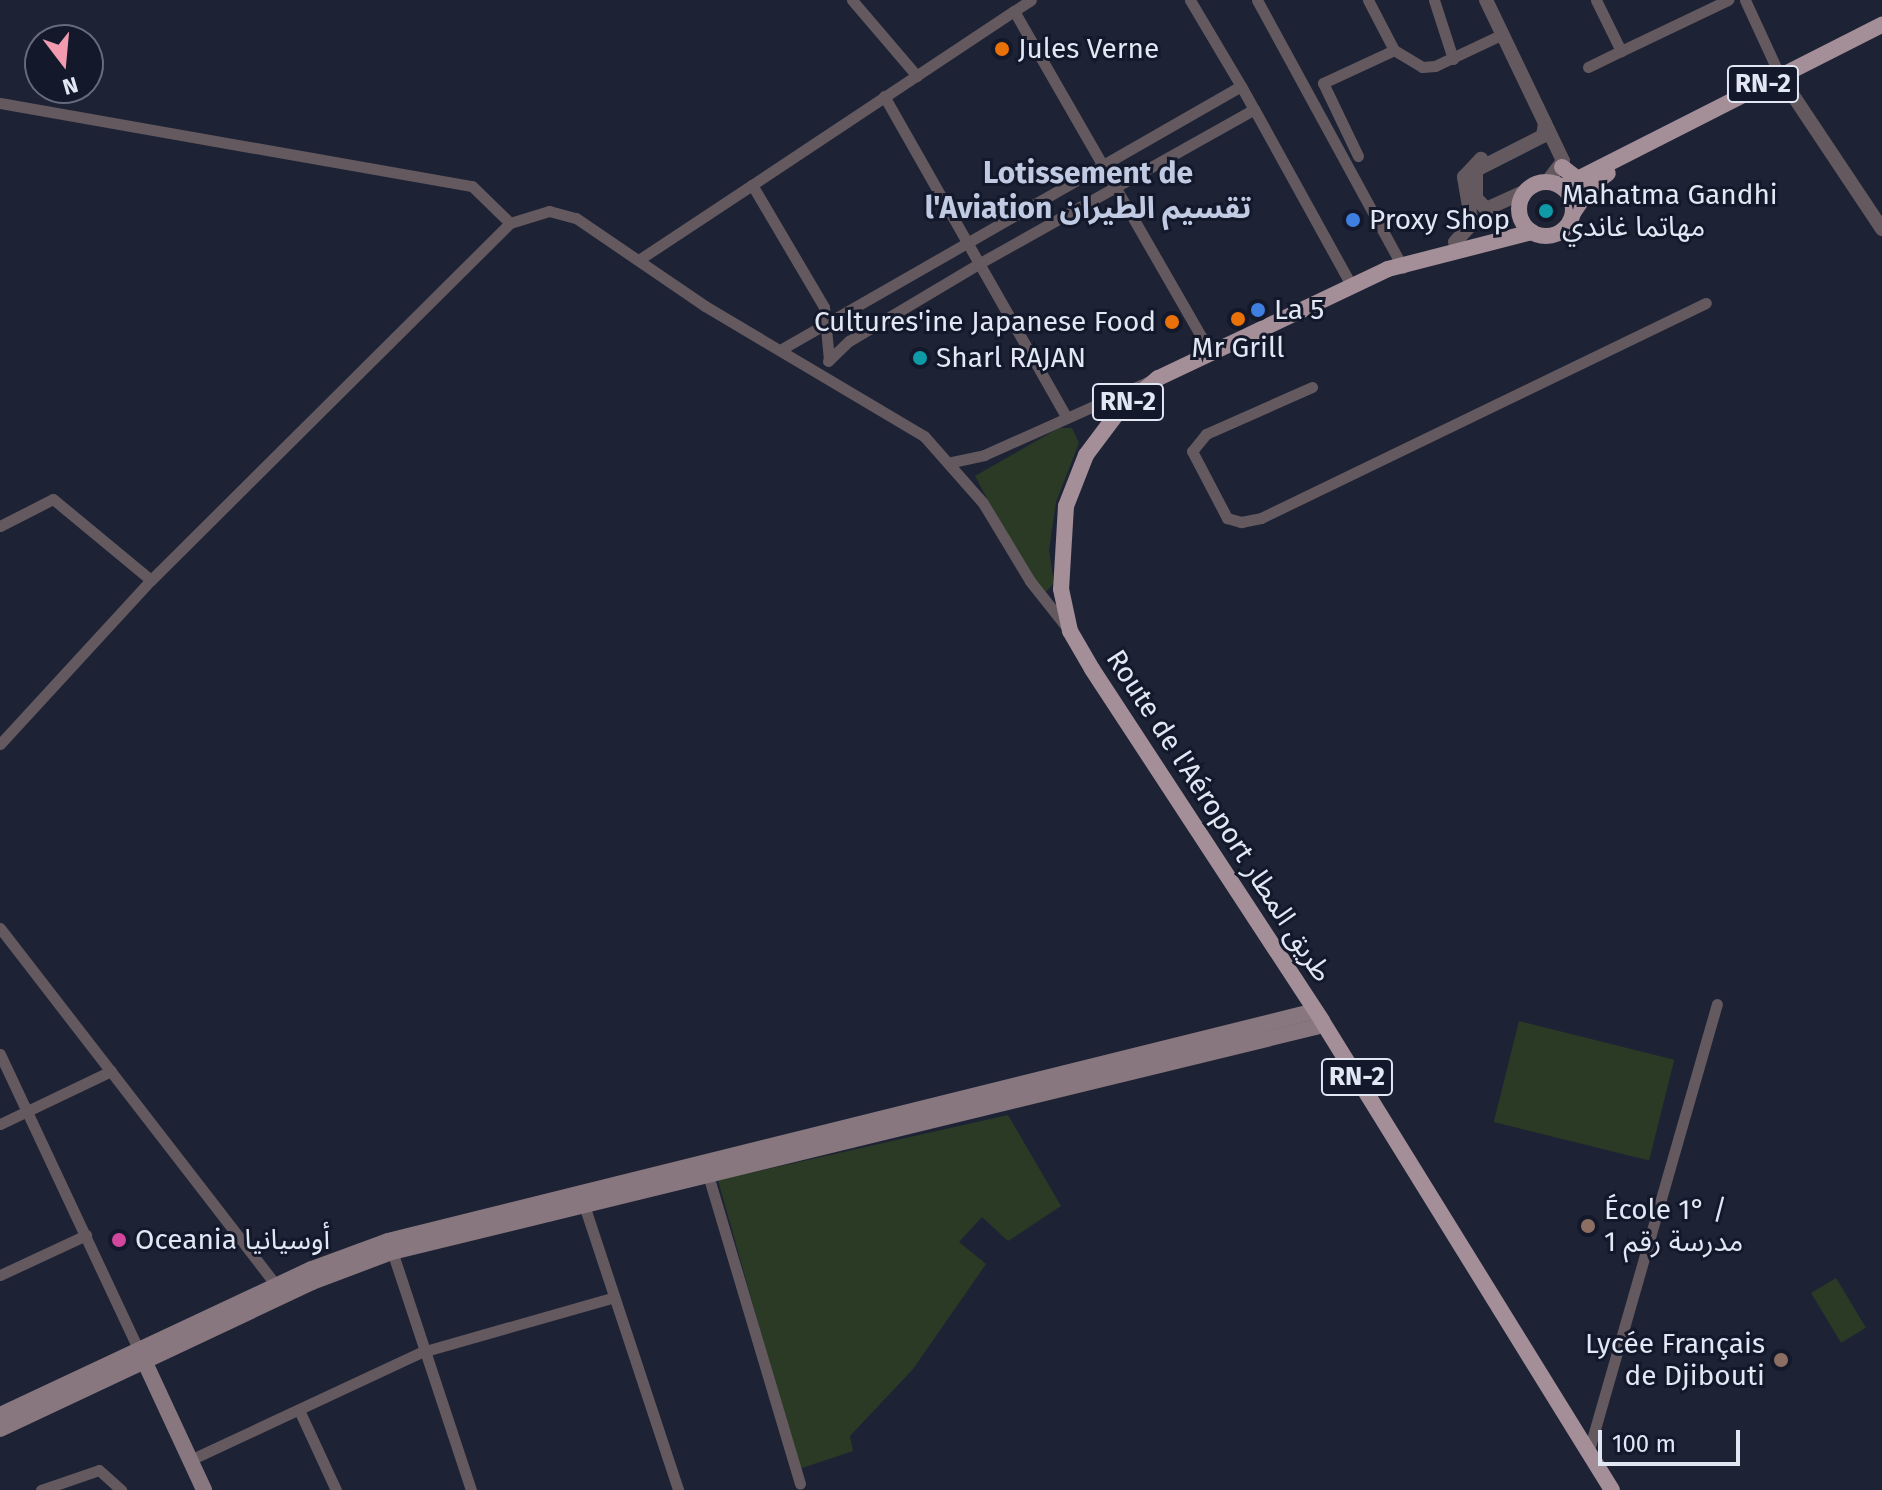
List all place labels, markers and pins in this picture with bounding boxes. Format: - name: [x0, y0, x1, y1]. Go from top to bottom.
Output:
- place label: Jules Verne: [1018, 32, 1159, 66]
- marker: Jules Verne: [993, 40, 1011, 58]
- place label: Mahatma Gandhi مهاتما غاندي: [1562, 178, 1778, 244]
- marker: Mahatma Gandhi مهاتما غاندي: [1537, 202, 1555, 220]
- place label: Proxy Shop: [1369, 203, 1510, 237]
- marker: Proxy Shop: [1344, 211, 1362, 229]
- place label: La 5: [1274, 293, 1324, 327]
- marker: La 5: [1249, 301, 1267, 319]
- place label: Cultures'ine Japanese Food: [814, 305, 1156, 339]
- marker: Mr Grill: [1229, 310, 1247, 328]
- marker: Cultures'ine Japanese Food: [1163, 313, 1181, 331]
- place label: Mr Grill: [1192, 331, 1284, 365]
- place label: Sharl RAJAN: [936, 341, 1086, 375]
- marker: Sharl RAJAN: [911, 349, 929, 367]
- place label: École 1° / مدرسة رقم 1: [1604, 1193, 1743, 1259]
- marker: École 1° / مدرسة رقم 1: [1579, 1217, 1597, 1235]
- place label: Oceania أوسيانيا: [135, 1223, 330, 1257]
- marker: Oceania أوسيانيا: [110, 1231, 128, 1249]
- place label: Lycée Français de Djibouti: [1585, 1327, 1765, 1393]
- marker: Lycée Français de Djibouti: [1772, 1351, 1790, 1369]

